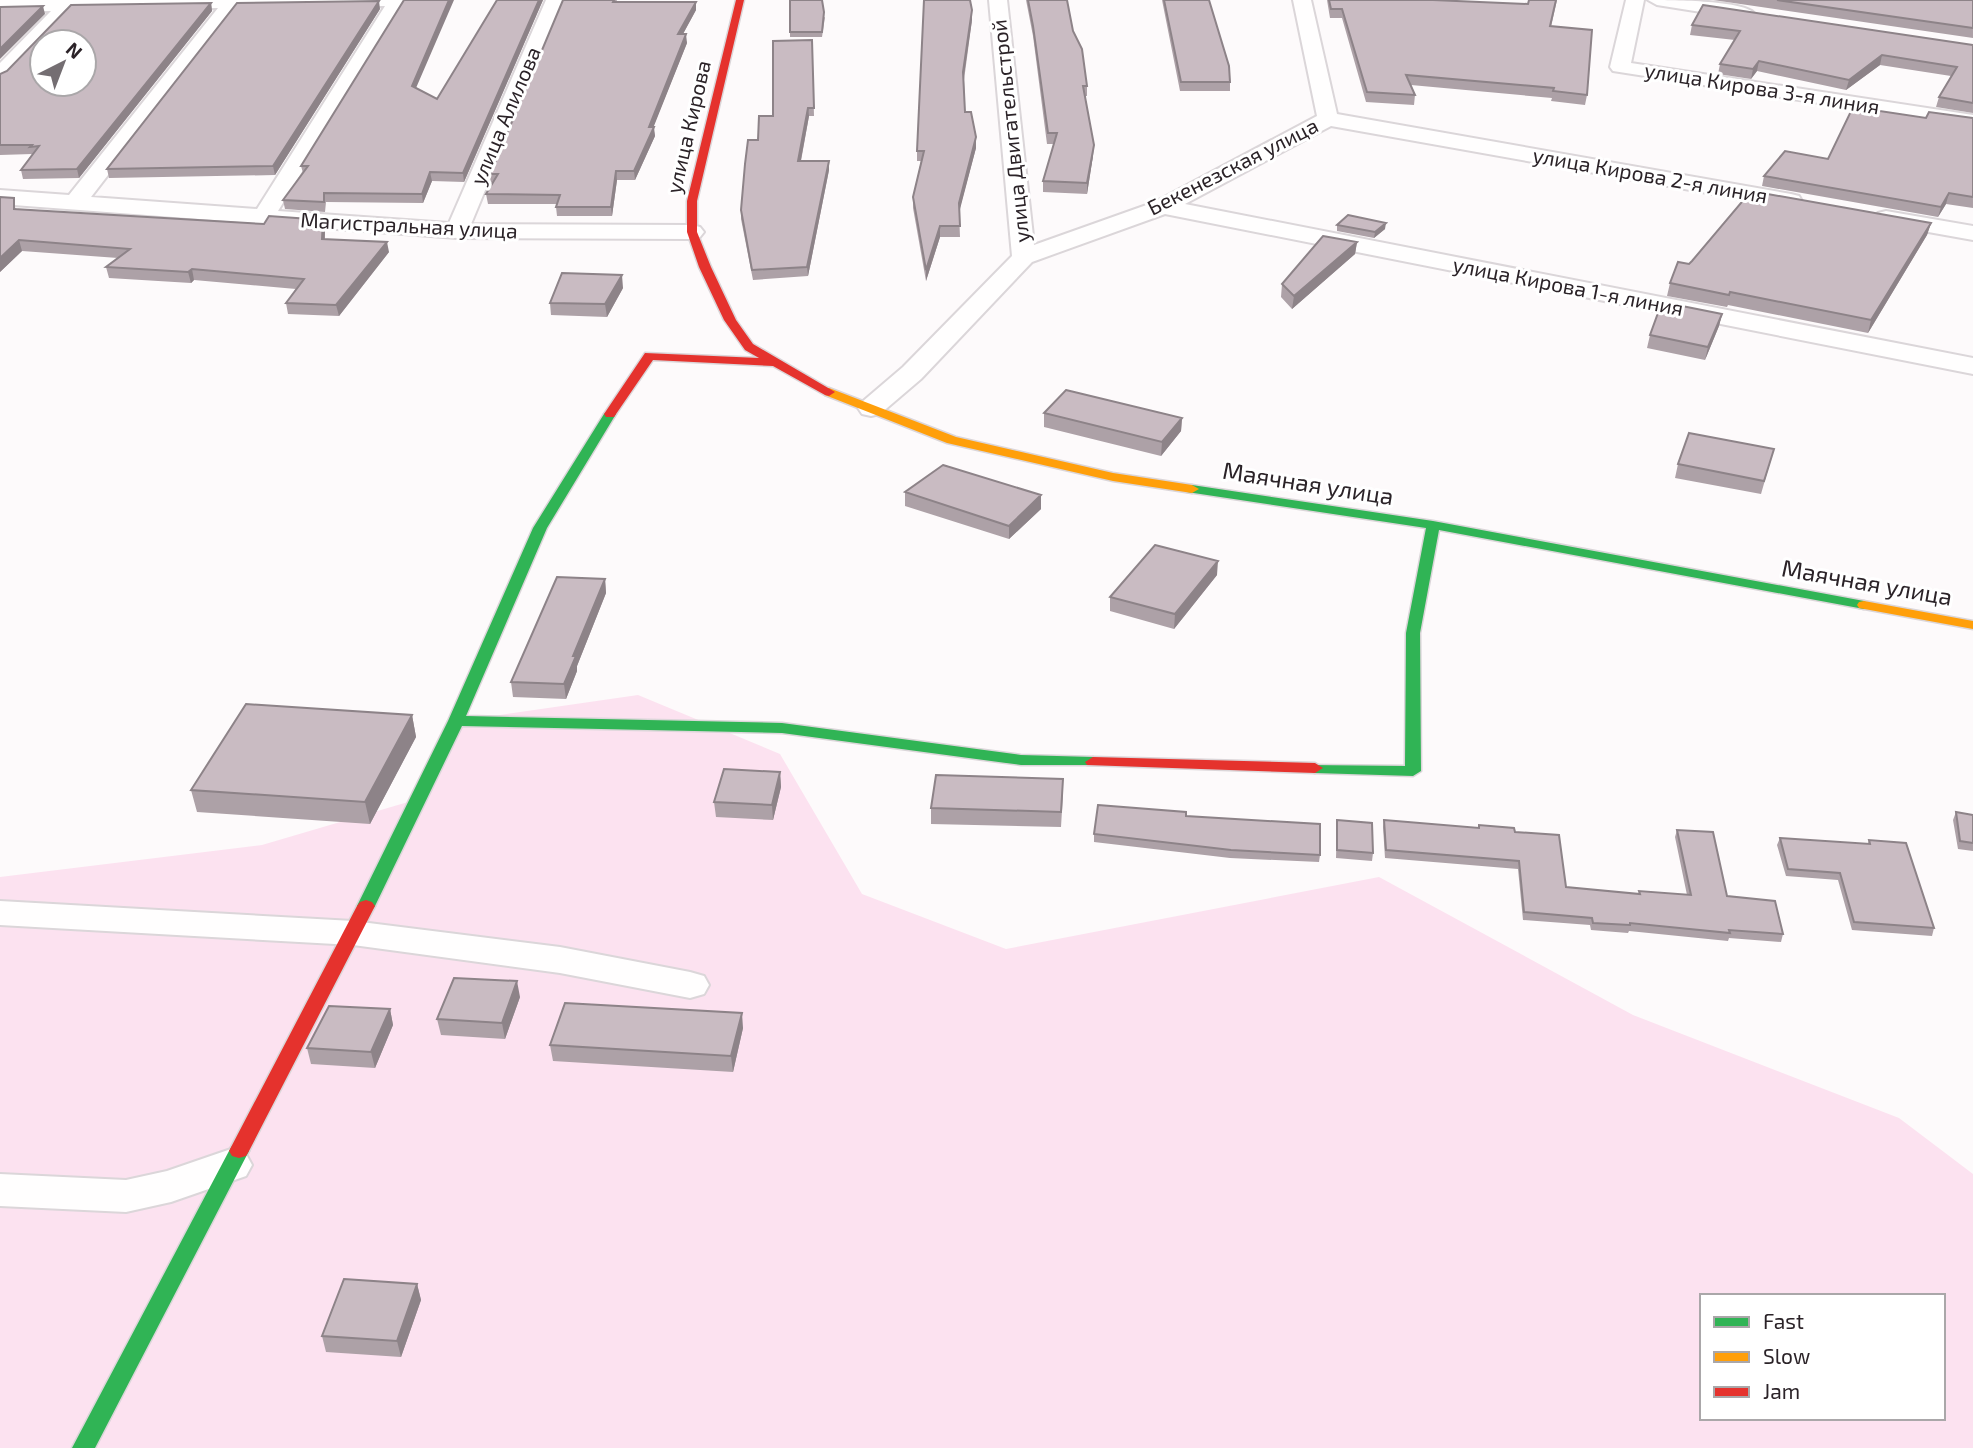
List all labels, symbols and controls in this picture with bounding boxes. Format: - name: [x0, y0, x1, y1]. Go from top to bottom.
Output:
- street label: улица Двигательстрой: [985, 18, 1035, 244]
- north arrow: [28, 28, 98, 98]
- text: N: [62, 37, 88, 63]
- street label: улица Алилова: [464, 43, 546, 189]
- street label: улица Кирова 3-я линия: [1643, 57, 1882, 119]
- street label: улица Кирова: [660, 58, 716, 196]
- street label: Бекенезская улица: [1143, 112, 1322, 220]
- street label: улица Кирова 2-я линия: [1531, 142, 1770, 208]
- street label: Магистральная улица: [300, 206, 518, 244]
- street label: улица Кирова 1-я линия: [1451, 251, 1686, 321]
- street label: Маячная улица: [1221, 455, 1396, 511]
- street label: Маячная улица: [1780, 552, 1955, 612]
- legend: [1700, 1294, 1945, 1420]
- text: Fast: [1763, 1308, 1804, 1333]
- text: Slow: [1763, 1343, 1810, 1368]
- text: Jam: [1763, 1378, 1800, 1403]

